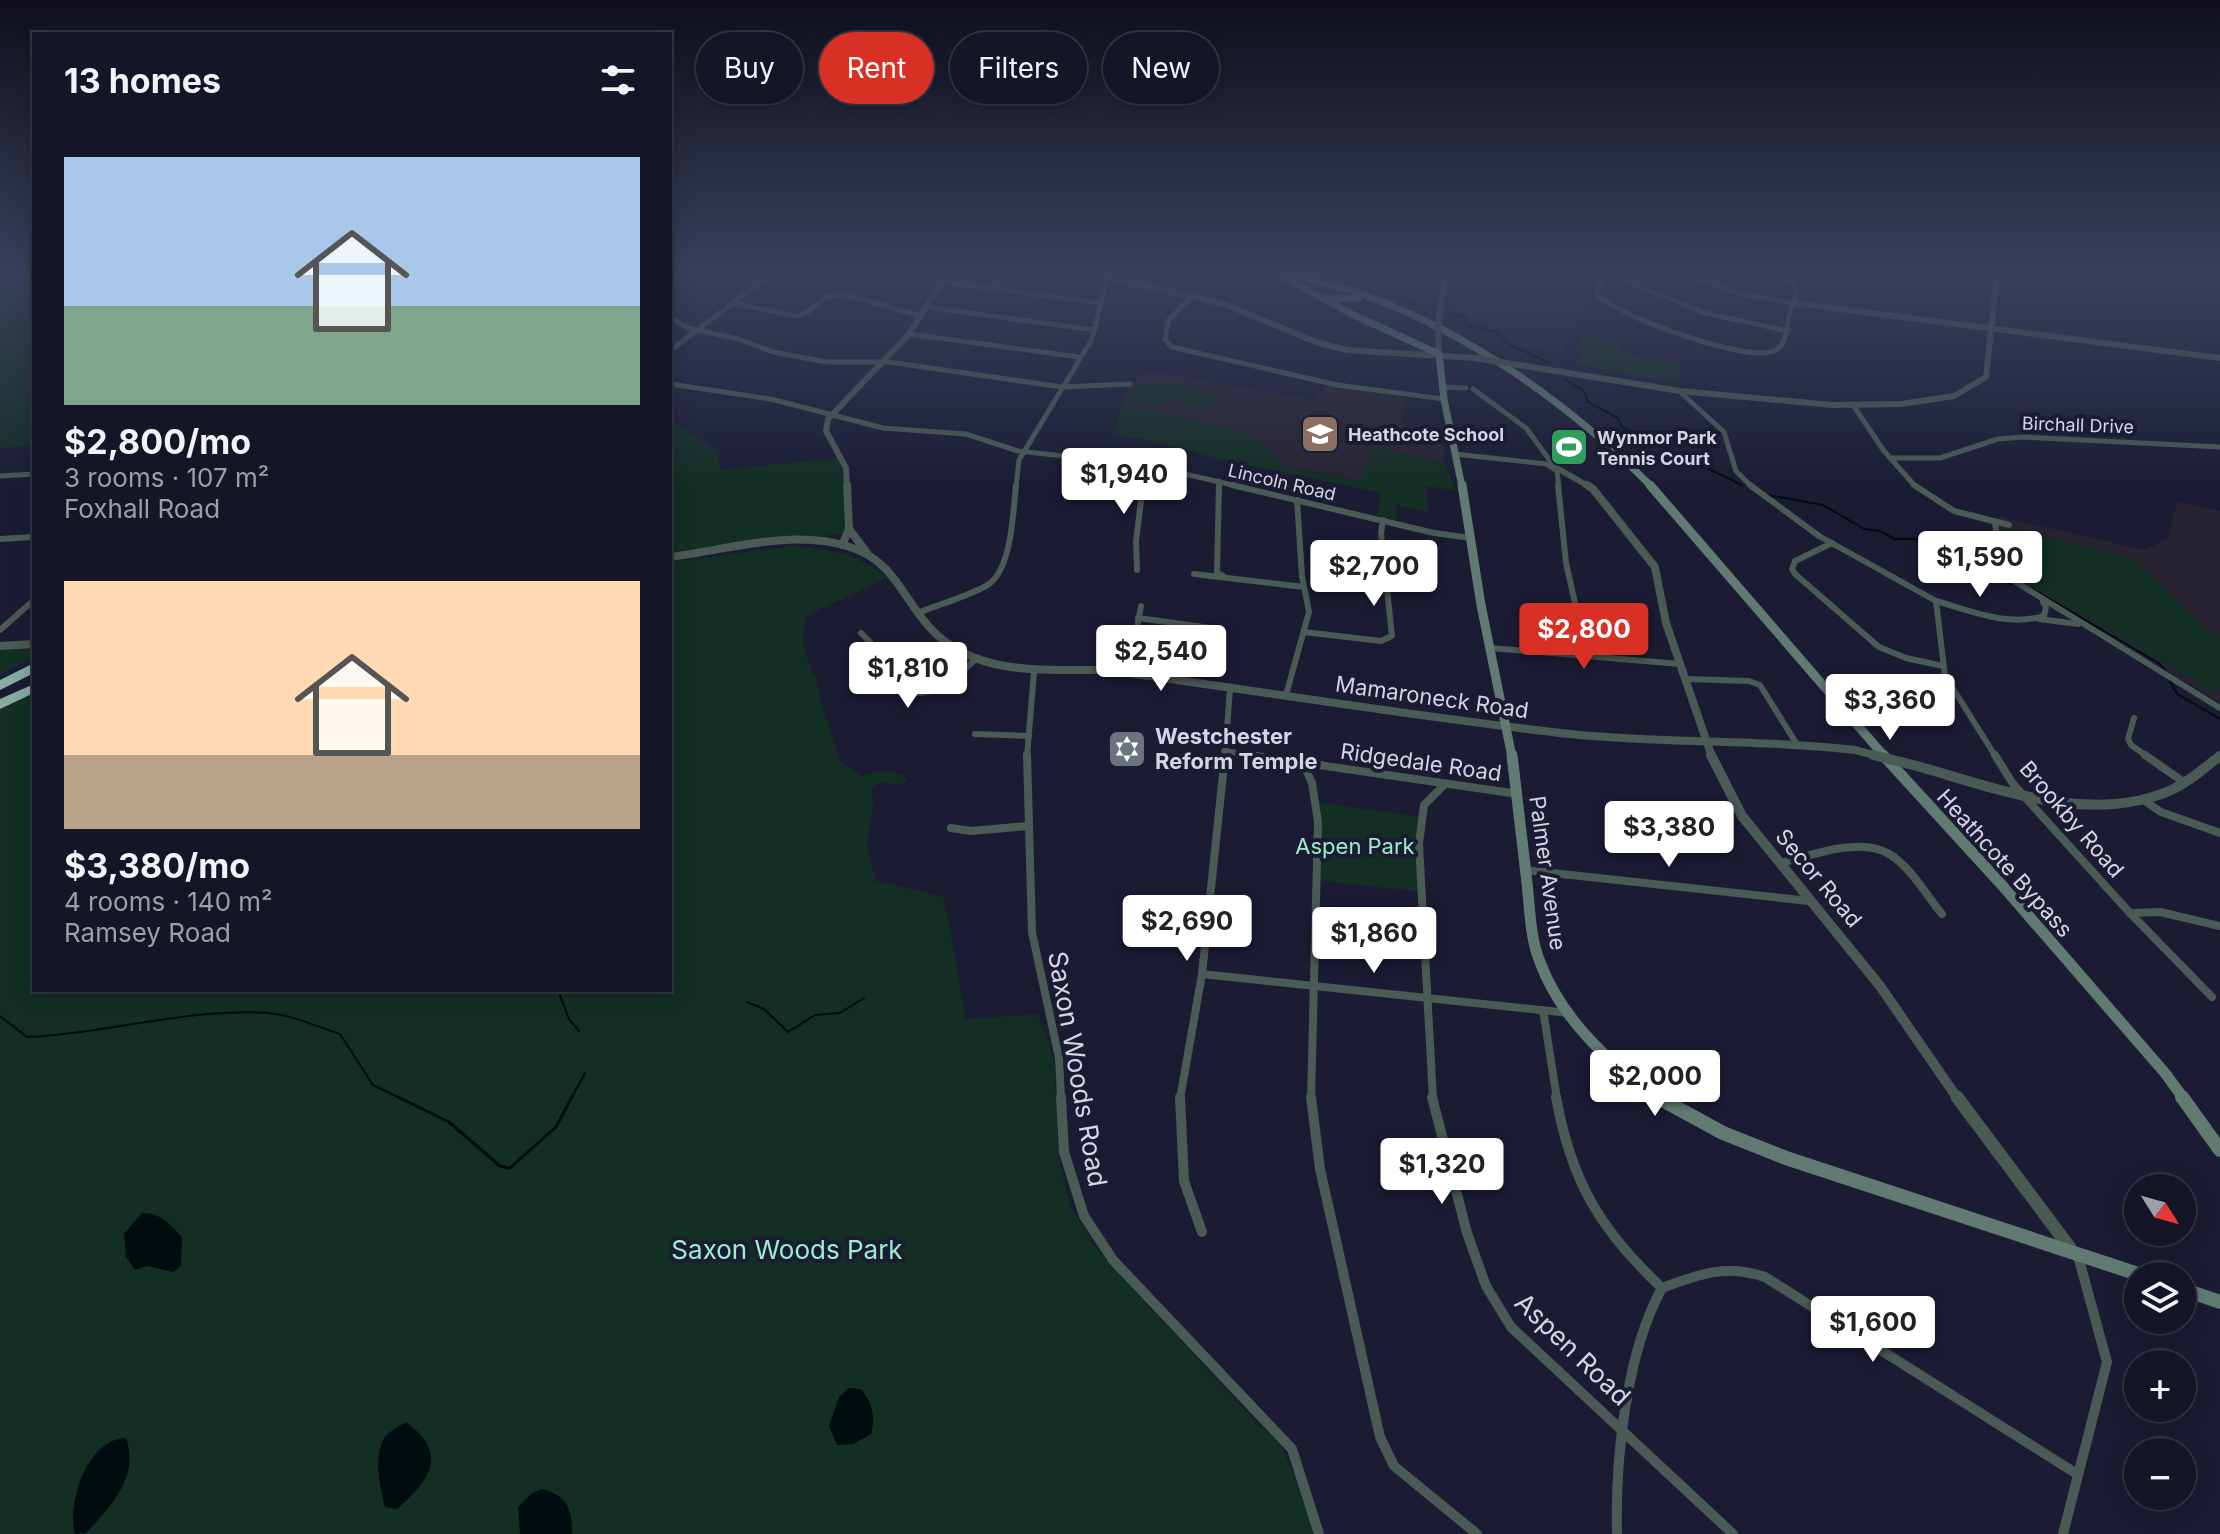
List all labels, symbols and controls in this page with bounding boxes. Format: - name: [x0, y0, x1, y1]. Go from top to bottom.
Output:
- chip: Buy: [696, 32, 803, 104]
- chip: Rent: [819, 32, 934, 104]
- chip: Filters: [950, 32, 1087, 104]
- chip: New: [1103, 32, 1219, 104]
- icon: filters: [596, 58, 640, 102]
- text: 13 homes: [64, 60, 221, 101]
- icon: home: [280, 209, 424, 353]
- school or university icon: Heathcote School: [1299, 413, 1341, 455]
- street label: Birchall Drive: [2022, 413, 2134, 437]
- text: $2,800/mo: [64, 421, 251, 462]
- place label: Heathcote School: [1348, 424, 1504, 445]
- sports icon: Wynmor Park Tennis Court: [1548, 426, 1590, 468]
- place label: Wynmor Park Tennis Court: [1597, 427, 1717, 469]
- pin: $1,940: [1059, 448, 1189, 516]
- text: $1,940: [1080, 458, 1168, 489]
- street label: Lincoln Road: [1226, 459, 1338, 505]
- text: 3 rooms · 107 m²: [64, 462, 269, 493]
- text: Foxhall Road: [64, 493, 220, 524]
- pin: $1,590: [1915, 531, 2045, 599]
- pin: $2,700: [1309, 540, 1439, 608]
- text: $1,590: [1936, 541, 2024, 572]
- text: $2,700: [1328, 550, 1420, 581]
- pin: $2,800: [1519, 603, 1649, 671]
- text: $2,800: [1537, 613, 1631, 644]
- pin: $2,540: [1096, 625, 1226, 693]
- icon: home: [280, 633, 424, 777]
- text: $2,540: [1114, 635, 1208, 666]
- pin: $1,810: [843, 642, 973, 710]
- text: $1,810: [867, 652, 949, 683]
- street label: Mamaroneck Road: [1334, 671, 1530, 723]
- pin: $3,360: [1825, 674, 1955, 742]
- text: $3,360: [1844, 684, 1936, 715]
- place label: Westchester Reform Temple: [1155, 723, 1318, 774]
- synagogue icon: Westchester Reform Temple: [1106, 728, 1148, 770]
- street label: Ridgedale Road: [1339, 738, 1503, 786]
- street label: Brookby Road: [2014, 756, 2130, 882]
- street label: Heathcote Bypass: [1932, 784, 2078, 942]
- street label: Palmer Avenue: [1524, 794, 1572, 952]
- pin: $3,380: [1604, 801, 1734, 869]
- text: $3,380: [1623, 811, 1715, 842]
- street label: Secor Road: [1770, 824, 1868, 932]
- park label: Aspen Park: [1295, 833, 1415, 859]
- text: $3,380/mo: [64, 845, 250, 886]
- text: 4 rooms · 140 m²: [64, 886, 273, 917]
- pin: $2,690: [1122, 895, 1252, 963]
- text: $2,690: [1141, 905, 1233, 936]
- pin: $1,860: [1309, 907, 1439, 975]
- text: Ramsey Road: [64, 917, 231, 948]
- text: $1,860: [1330, 917, 1418, 948]
- street label: Saxon Woods Road: [1042, 949, 1114, 1189]
- pin: $2,000: [1590, 1050, 1720, 1118]
- text: $2,000: [1608, 1060, 1702, 1091]
- pin: $1,320: [1377, 1138, 1507, 1206]
- text: $1,320: [1398, 1148, 1486, 1179]
- north arrow: [2124, 1174, 2196, 1246]
- map controls: [2124, 1174, 2196, 1510]
- park label: Saxon Woods Park: [671, 1234, 903, 1265]
- button: layers: [2124, 1262, 2196, 1334]
- street label: Aspen Road: [1509, 1286, 1637, 1412]
- pin: $1,600: [1808, 1296, 1938, 1364]
- text: $1,600: [1829, 1306, 1917, 1337]
- button: +: [2124, 1350, 2196, 1422]
- button: −: [2124, 1438, 2196, 1510]

